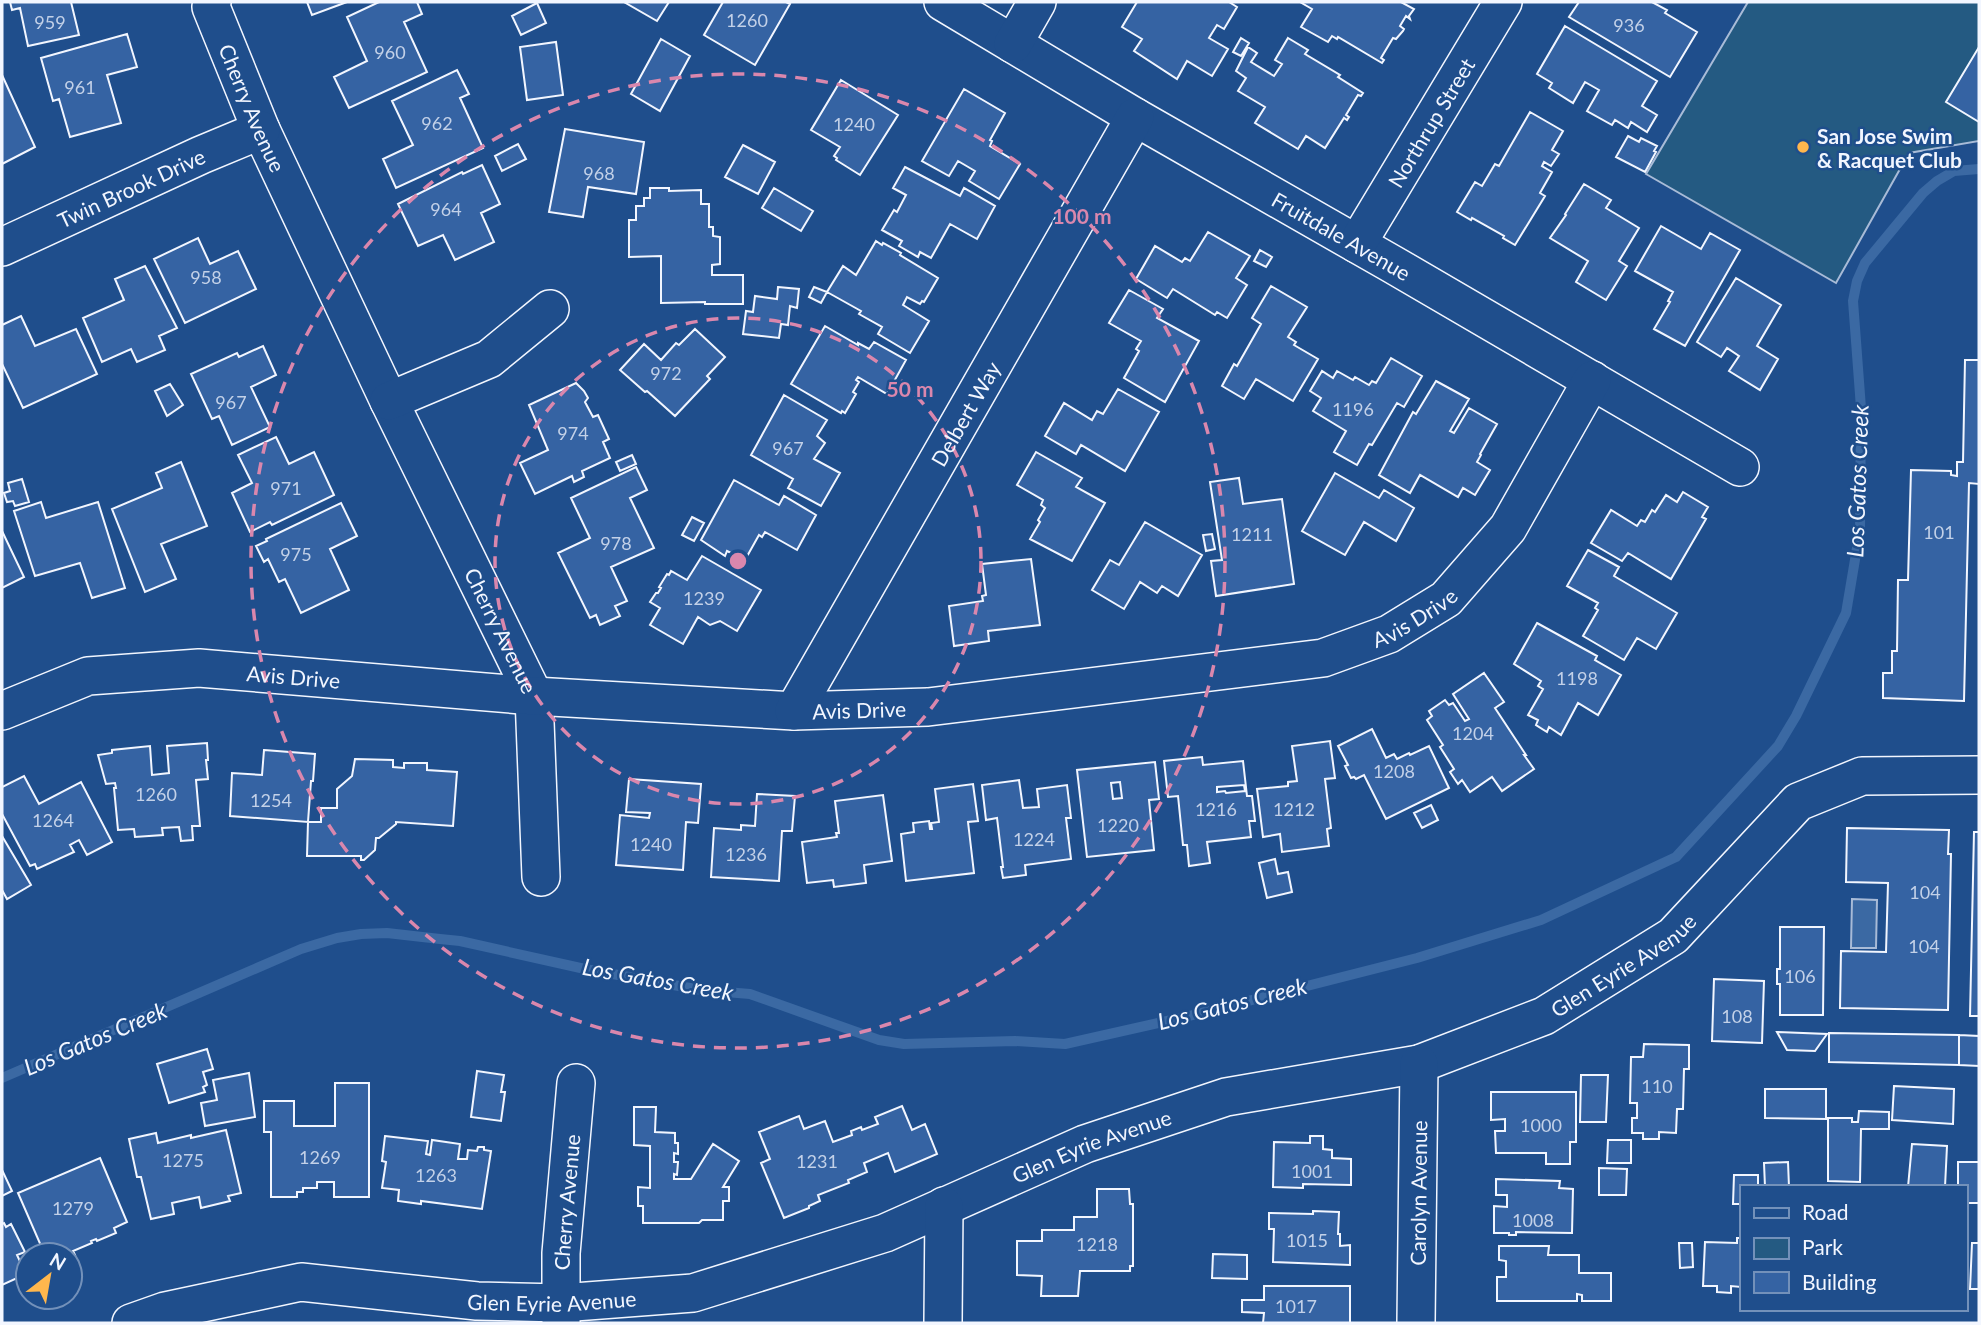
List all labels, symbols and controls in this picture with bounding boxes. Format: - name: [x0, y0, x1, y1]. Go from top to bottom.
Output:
- house number: 1260: [726, 9, 768, 31]
- house number: 959: [34, 11, 66, 33]
- house number: 936: [1613, 14, 1645, 36]
- street label: Cherry Avenue: [215, 40, 291, 176]
- house number: 960: [374, 41, 406, 63]
- street label: Northrup Street: [1382, 53, 1479, 192]
- house number: 961: [64, 76, 96, 98]
- house number: 962: [421, 112, 453, 134]
- house number: 1240: [833, 113, 875, 135]
- place label: San Jose Swim & Racquet Club: [1817, 123, 1962, 172]
- marker: San Jose Swim & Racquet Club: [1795, 139, 1811, 155]
- street label: Twin Brook Drive: [53, 143, 209, 232]
- house number: 968: [583, 162, 615, 184]
- street label: Fruitdale Avenue: [1268, 186, 1415, 285]
- house number: 964: [430, 198, 462, 220]
- text: 100 m: [1052, 203, 1112, 228]
- house number: 958: [190, 266, 222, 288]
- street label: Delbert Way: [925, 357, 1005, 470]
- house number: 972: [650, 362, 682, 384]
- text: 50 m: [886, 376, 934, 401]
- house number: 967: [215, 391, 247, 413]
- house number: 1196: [1332, 398, 1374, 420]
- water label: Los Gatos Creek: [1840, 403, 1874, 558]
- house number: 974: [557, 422, 589, 444]
- house number: 967: [772, 437, 804, 459]
- house number: 971: [270, 477, 302, 499]
- house number: 101: [1923, 521, 1955, 543]
- house number: 1211: [1231, 523, 1273, 545]
- house number: 978: [600, 532, 632, 554]
- house number: 975: [280, 543, 312, 565]
- centre of rings: [726, 549, 750, 573]
- street label: Cherry Avenue: [460, 563, 543, 697]
- street label: Avis Drive: [1369, 583, 1462, 652]
- house number: 1239: [683, 587, 725, 609]
- street label: Avis Drive: [246, 660, 341, 692]
- house number: 1198: [1556, 667, 1598, 689]
- street label: Avis Drive: [812, 695, 907, 723]
- house number: 1204: [1452, 722, 1494, 744]
- house number: 1208: [1373, 760, 1415, 782]
- house number: 1260: [135, 783, 177, 805]
- house number: 1254: [250, 789, 292, 811]
- house number: 1216: [1195, 798, 1237, 820]
- house number: 1212: [1273, 798, 1315, 820]
- house number: 1264: [32, 809, 74, 831]
- house number: 1220: [1097, 814, 1139, 836]
- house number: 1224: [1013, 828, 1055, 850]
- house number: 1240: [630, 833, 672, 855]
- house number: 1236: [725, 843, 767, 865]
- house number: 104: [1909, 881, 1941, 903]
- street label: Glen Eyrie Avenue: [1546, 908, 1700, 1022]
- house number: 104: [1908, 935, 1940, 957]
- water label: Los Gatos Creek: [580, 952, 737, 1006]
- house number: 106: [1784, 965, 1816, 987]
- water label: Los Gatos Creek: [1154, 971, 1311, 1035]
- water label: Los Gatos Creek: [19, 995, 172, 1081]
- house number: 108: [1721, 1005, 1753, 1027]
- house number: 110: [1641, 1075, 1673, 1097]
- street label: Glen Eyrie Avenue: [1008, 1104, 1174, 1188]
- house number: 1000: [1520, 1114, 1562, 1136]
- street label: Carolyn Avenue: [1404, 1120, 1431, 1266]
- street label: Cherry Avenue: [548, 1133, 584, 1270]
- house number: 1269: [299, 1146, 341, 1168]
- house number: 1275: [162, 1149, 204, 1171]
- house number: 1231: [796, 1150, 838, 1172]
- house number: 1001: [1291, 1160, 1333, 1182]
- house number: 1263: [415, 1164, 457, 1186]
- legend: [1740, 1185, 1967, 1311]
- house number: 1279: [52, 1197, 94, 1219]
- text: Road: [1802, 1199, 1849, 1224]
- house number: 1008: [1512, 1209, 1554, 1231]
- house number: 1015: [1286, 1229, 1328, 1251]
- house number: 1218: [1076, 1233, 1118, 1255]
- text: Park: [1802, 1234, 1843, 1259]
- north arrow: [14, 1241, 84, 1311]
- text: N: [46, 1247, 70, 1275]
- text: Building: [1802, 1269, 1877, 1294]
- street label: Glen Eyrie Avenue: [466, 1285, 637, 1316]
- house number: 1017: [1275, 1295, 1317, 1317]

